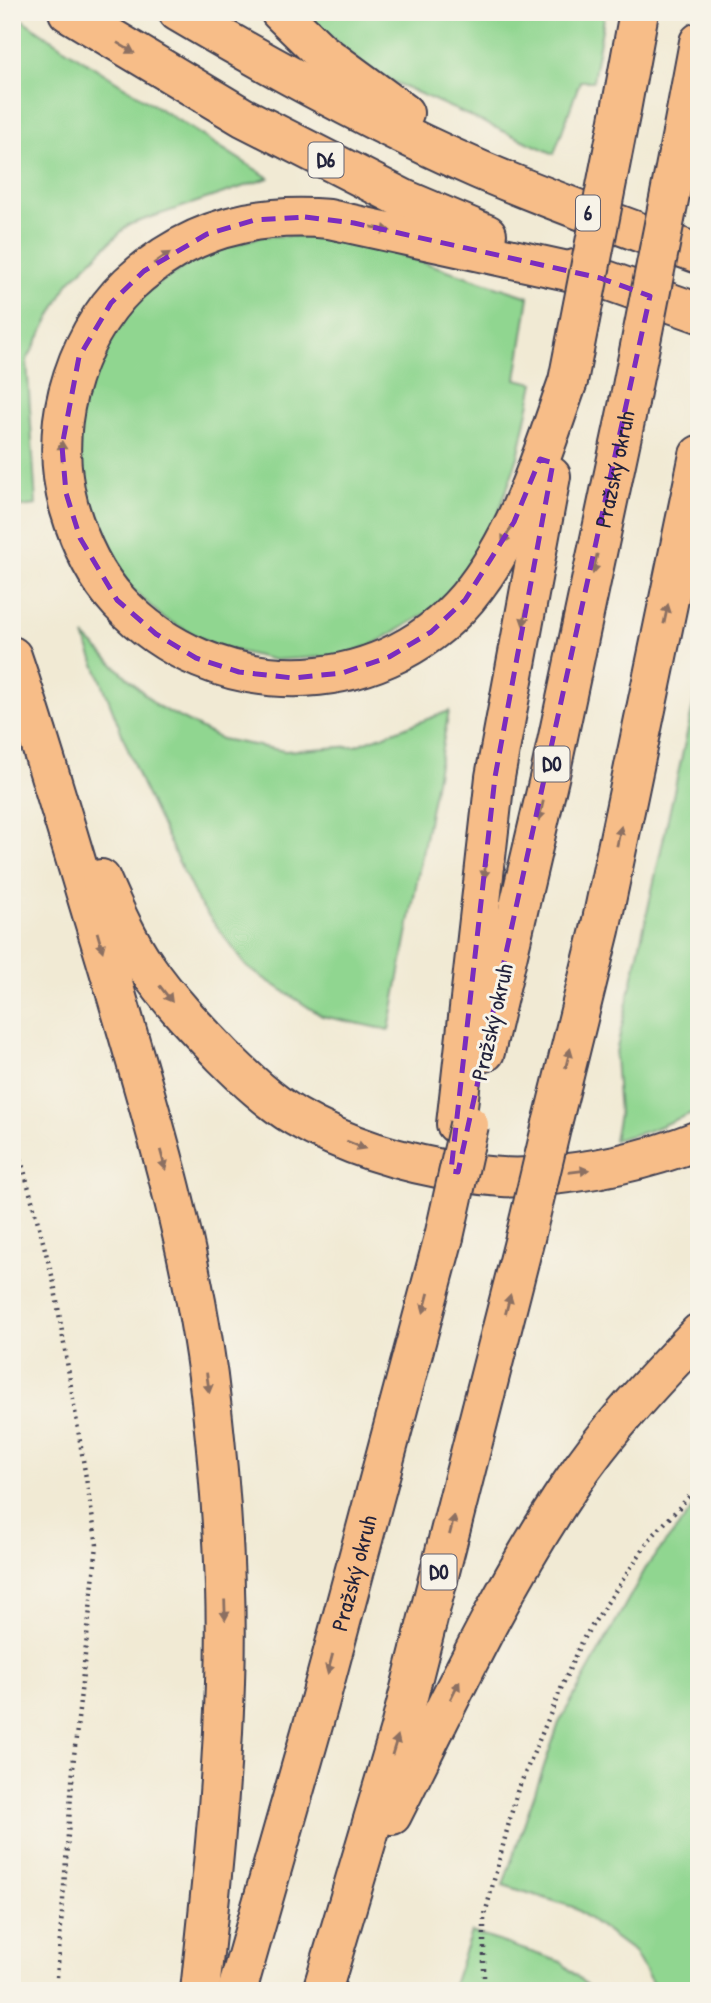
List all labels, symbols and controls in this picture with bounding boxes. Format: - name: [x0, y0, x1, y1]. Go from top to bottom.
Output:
- one-way arrow: [117, 41, 136, 54]
- road number: D6: [308, 142, 344, 178]
- road number: 6: [576, 196, 600, 230]
- one-way arrow: [370, 224, 392, 235]
- one-way arrow: [153, 251, 172, 264]
- street label: Pražský okruh: [587, 408, 642, 531]
- one-way arrow: [56, 439, 68, 461]
- one-way arrow: [502, 525, 513, 545]
- one-way arrow: [589, 553, 600, 575]
- one-way arrow: [660, 603, 671, 625]
- one-way arrow: [519, 605, 530, 627]
- road number: D0: [534, 746, 570, 782]
- one-way arrow: [535, 800, 546, 822]
- one-way arrow: [614, 825, 625, 847]
- one-way arrow: [479, 858, 490, 880]
- one-way arrow: [96, 932, 106, 953]
- street label: Pražský okruh: [463, 960, 520, 1083]
- one-way arrow: [158, 985, 173, 1002]
- one-way arrow: [563, 1047, 574, 1069]
- one-way arrow: [346, 1139, 367, 1150]
- one-way arrow: [158, 1150, 169, 1172]
- one-way arrow: [568, 1165, 590, 1176]
- one-way arrow: [420, 1292, 431, 1314]
- one-way arrow: [503, 1293, 514, 1315]
- one-way arrow: [203, 1372, 214, 1394]
- street label: Pražský okruh: [323, 1511, 384, 1634]
- one-way arrow: [447, 1514, 457, 1535]
- road number: D0: [422, 1554, 457, 1590]
- one-way arrow: [219, 1599, 230, 1621]
- one-way arrow: [324, 1654, 335, 1676]
- one-way arrow: [449, 1680, 460, 1700]
- one-way arrow: [390, 1734, 400, 1755]

